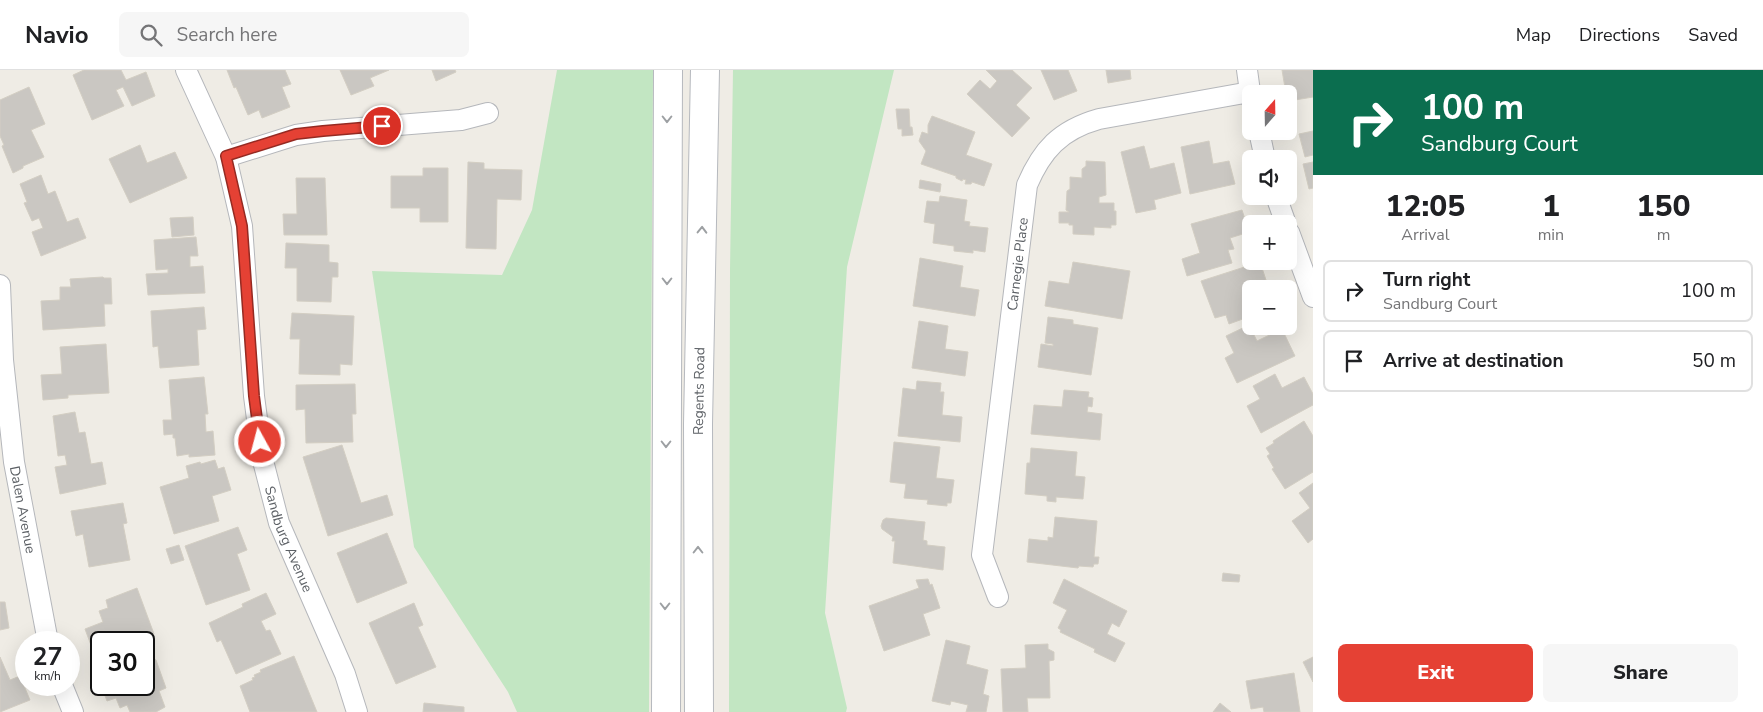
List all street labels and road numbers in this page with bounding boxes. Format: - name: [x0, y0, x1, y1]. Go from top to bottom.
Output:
- street label: Carnegie Place: [1003, 216, 1033, 312]
- street label: Regents Road: [689, 347, 710, 435]
- street label: Dalen Avenue: [5, 464, 40, 555]
- street label: Sandburg Avenue: [260, 484, 317, 595]

